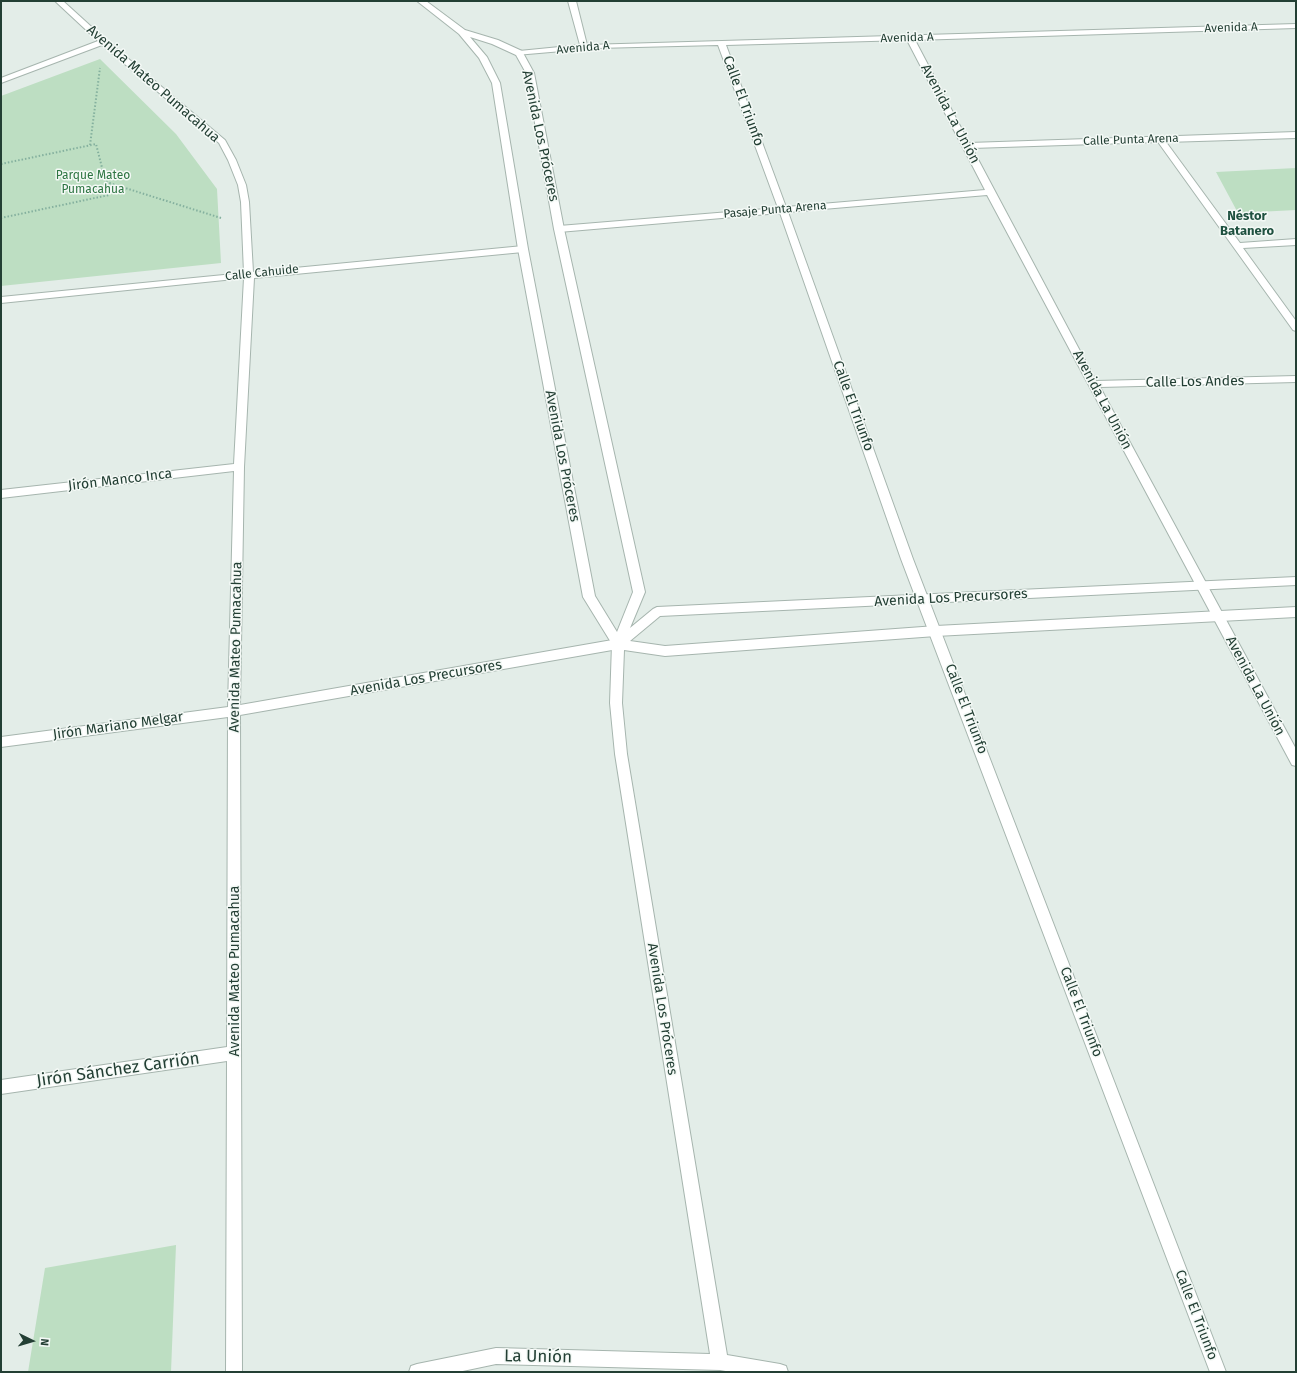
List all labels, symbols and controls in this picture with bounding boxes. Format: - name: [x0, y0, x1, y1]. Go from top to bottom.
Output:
- street label: Avenida A: [1204, 20, 1258, 36]
- street label: Avenida Mateo Pumacahua: [83, 22, 223, 146]
- street label: Avenida A: [880, 30, 934, 46]
- street label: Avenida A: [556, 38, 610, 58]
- street label: Calle El Triunfo: [719, 53, 767, 149]
- street label: Avenida La Unión: [917, 61, 983, 167]
- street label: Avenida Los Próceres: [518, 69, 562, 203]
- street label: Calle Punta Arena: [1083, 131, 1179, 149]
- park label: Parque Mateo Pumacahua: [56, 169, 130, 197]
- street label: Pasaje Punta Arena: [723, 198, 827, 222]
- district label: Néstor Batanero: [1220, 208, 1274, 239]
- street label: Calle Cahuide: [224, 262, 300, 284]
- street label: Avenida La Unión: [1069, 347, 1135, 453]
- street label: Calle El Triunfo: [829, 358, 877, 454]
- street label: Calle Los Andes: [1146, 373, 1244, 391]
- street label: Avenida Los Próceres: [541, 389, 583, 523]
- street label: Jirón Manco Inca: [67, 465, 173, 495]
- street label: Avenida Mateo Pumacahua: [226, 561, 246, 733]
- street label: Avenida Los Precursores: [874, 586, 1028, 610]
- street label: Avenida La Unión: [1222, 633, 1288, 739]
- street label: Avenida Los Precursores: [349, 656, 503, 700]
- street label: Calle El Triunfo: [941, 662, 991, 756]
- street label: Jirón Mariano Melgar: [52, 709, 184, 743]
- street label: Avenida Mateo Pumacahua: [227, 886, 243, 1056]
- street label: Avenida Los Próceres: [643, 942, 681, 1076]
- street label: Calle El Triunfo: [1056, 965, 1106, 1059]
- street label: Jirón Sánchez Carrión: [35, 1048, 201, 1092]
- street label: Calle El Triunfo: [1171, 1268, 1221, 1362]
- north arrow: [12, 1321, 52, 1361]
- text: N: [38, 1338, 51, 1346]
- street label: La Unión: [504, 1346, 572, 1368]

